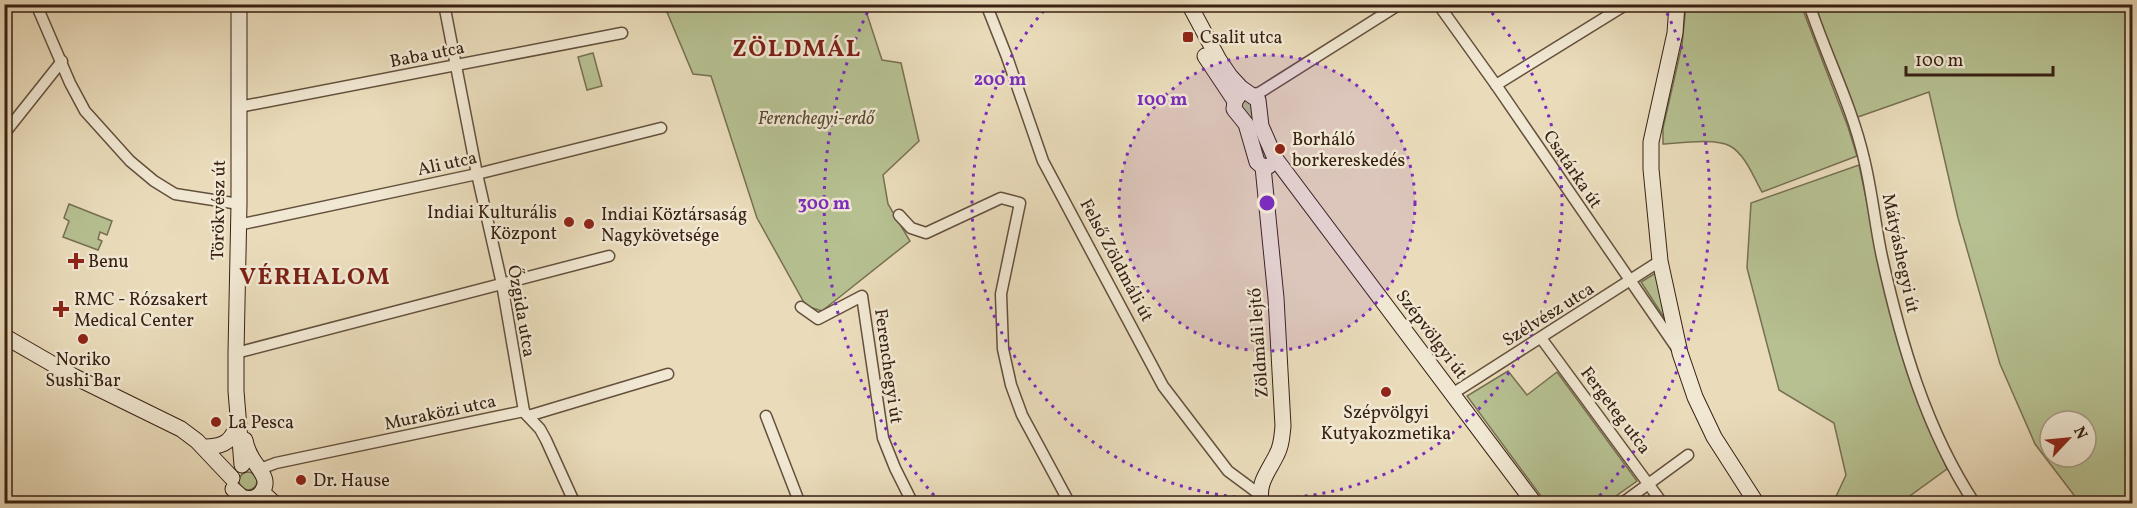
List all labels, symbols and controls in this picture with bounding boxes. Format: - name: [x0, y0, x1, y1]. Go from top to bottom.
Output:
- place label: Csalit utca: [1200, 26, 1282, 51]
- marker: Csalit utca: [1181, 30, 1195, 44]
- district label: ZÖLDMÁL: [732, 33, 862, 67]
- street label: Baba utca: [388, 36, 467, 75]
- scale bar: [1906, 39, 2053, 77]
- text: 100 m: [1915, 49, 1964, 74]
- text: 200 m: [974, 68, 1026, 93]
- text: 100 m: [1137, 88, 1187, 113]
- park label: Ferenchegyi-erdő: [758, 107, 876, 132]
- street label: Csatárka út: [1536, 126, 1607, 214]
- place label: Borháló borkereskedés: [1292, 128, 1405, 174]
- marker: Borháló borkereskedés: [1273, 142, 1287, 156]
- street label: Ali utca: [415, 146, 479, 183]
- street label: Törökvész út: [206, 160, 233, 260]
- street label: Mátyáshegyi út: [1875, 191, 1924, 316]
- text: 300 m: [798, 192, 850, 217]
- centre of rings: [1257, 193, 1277, 213]
- street label: Felső Zöldmáli út: [1073, 195, 1159, 327]
- place label: Indiai Kulturális Központ: [427, 201, 557, 247]
- place label: Indiai Köztársaság Nagykövetsége: [601, 203, 747, 249]
- marker: Indiai Kulturális Központ: [562, 215, 576, 229]
- marker: Indiai Köztársaság Nagykövetsége: [582, 217, 596, 231]
- place label: Benu: [88, 250, 129, 275]
- marker: Benu: [69, 254, 83, 268]
- district label: VÉRHALOM: [239, 261, 391, 295]
- street label: Őzgida utca: [500, 263, 541, 359]
- street label: Szélvész utca: [1498, 277, 1600, 354]
- street label: Szépvölgyi út: [1389, 285, 1473, 385]
- street label: Zöldmáli lejtő: [1243, 287, 1276, 399]
- place label: RMC - Rózsakert Medical Center: [74, 288, 208, 334]
- marker: RMC - Rózsakert Medical Center: [52, 300, 70, 318]
- street label: Ferenchegyi út: [867, 307, 908, 425]
- marker: Noriko Sushi Bar: [76, 332, 90, 346]
- place label: Noriko Sushi Bar: [45, 348, 121, 394]
- street label: Fergeteg utca: [1574, 362, 1656, 460]
- marker: Szépvölgyi Kutyakozmetika: [1379, 385, 1393, 399]
- street label: Muraközi utca: [382, 389, 498, 437]
- place label: Szépvölgyi Kutyakozmetika: [1321, 401, 1451, 447]
- north arrow: [2038, 409, 2098, 469]
- place label: La Pesca: [228, 411, 294, 436]
- marker: La Pesca: [209, 415, 223, 429]
- text: N: [2067, 423, 2092, 444]
- place label: Dr. Hause: [313, 469, 390, 494]
- marker: Dr. Hause: [294, 473, 308, 487]

